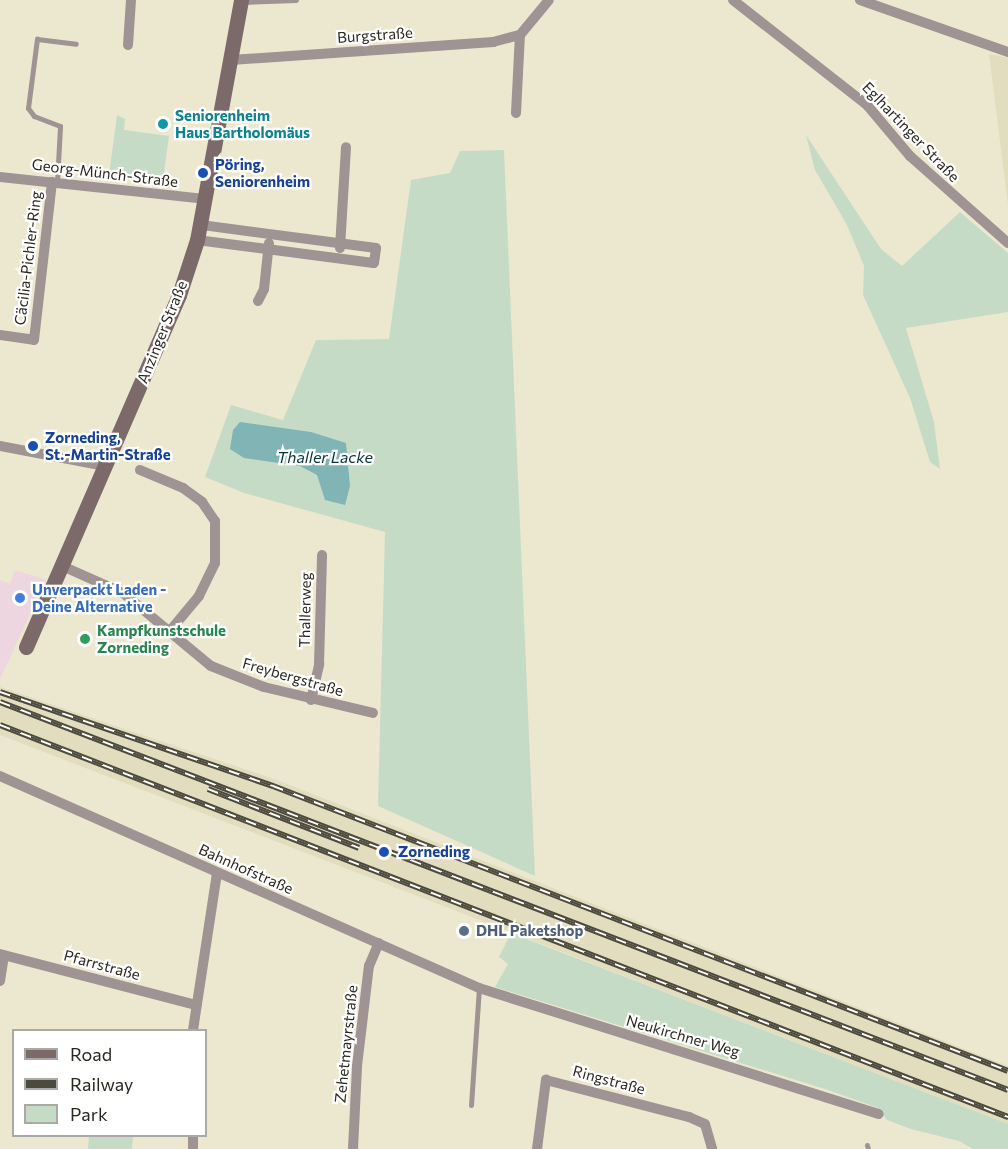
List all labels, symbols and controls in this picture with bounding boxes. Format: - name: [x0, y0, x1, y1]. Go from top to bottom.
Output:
- street label: Burgstraße: [337, 23, 413, 47]
- street label: Eglhartinger Straße: [859, 78, 963, 186]
- place label: Seniorenheim Haus Bartholomäus: [175, 106, 310, 141]
- marker: Seniorenheim Haus Bartholomäus: [156, 117, 170, 131]
- street label: Georg-Münch-Straße: [31, 155, 179, 191]
- place label: Pöring, Seniorenheim: [215, 155, 310, 190]
- marker: Pöring, Seniorenheim: [196, 166, 210, 180]
- street label: Cäcilia-Pichler-Ring: [11, 190, 45, 326]
- street label: Anzinger Straße: [133, 278, 191, 386]
- place label: Zorneding, St.-Martin-Straße: [45, 428, 171, 463]
- marker: Zorneding, St.-Martin-Straße: [26, 439, 40, 453]
- water label: Thaller Lacke: [277, 447, 373, 467]
- street label: Thallerweg: [295, 572, 315, 648]
- place label: Unverpackt Laden - Deine Alternative: [32, 580, 166, 615]
- marker: Unverpackt Laden - Deine Alternative: [13, 591, 27, 605]
- place label: Kampfkunstschule Zorneding: [97, 621, 226, 656]
- marker: Kampfkunstschule Zorneding: [78, 632, 92, 646]
- street label: Freybergstraße: [240, 654, 346, 700]
- street label: Bahnhofstraße: [196, 840, 296, 898]
- marker: Zorneding: [375, 843, 393, 861]
- place label: Zorneding: [398, 843, 470, 861]
- place label: DHL Paketshop: [476, 922, 583, 940]
- marker: DHL Paketshop: [457, 924, 471, 938]
- street label: Pfarrstraße: [62, 946, 142, 984]
- street label: Zehetmayrstraße: [331, 984, 361, 1104]
- street label: Neukirchner Weg: [624, 1011, 742, 1061]
- legend: [12, 1029, 207, 1137]
- text: Road: [70, 1043, 112, 1065]
- street label: Ringstraße: [571, 1062, 647, 1098]
- text: Railway: [70, 1073, 133, 1095]
- text: Park: [70, 1103, 108, 1125]

